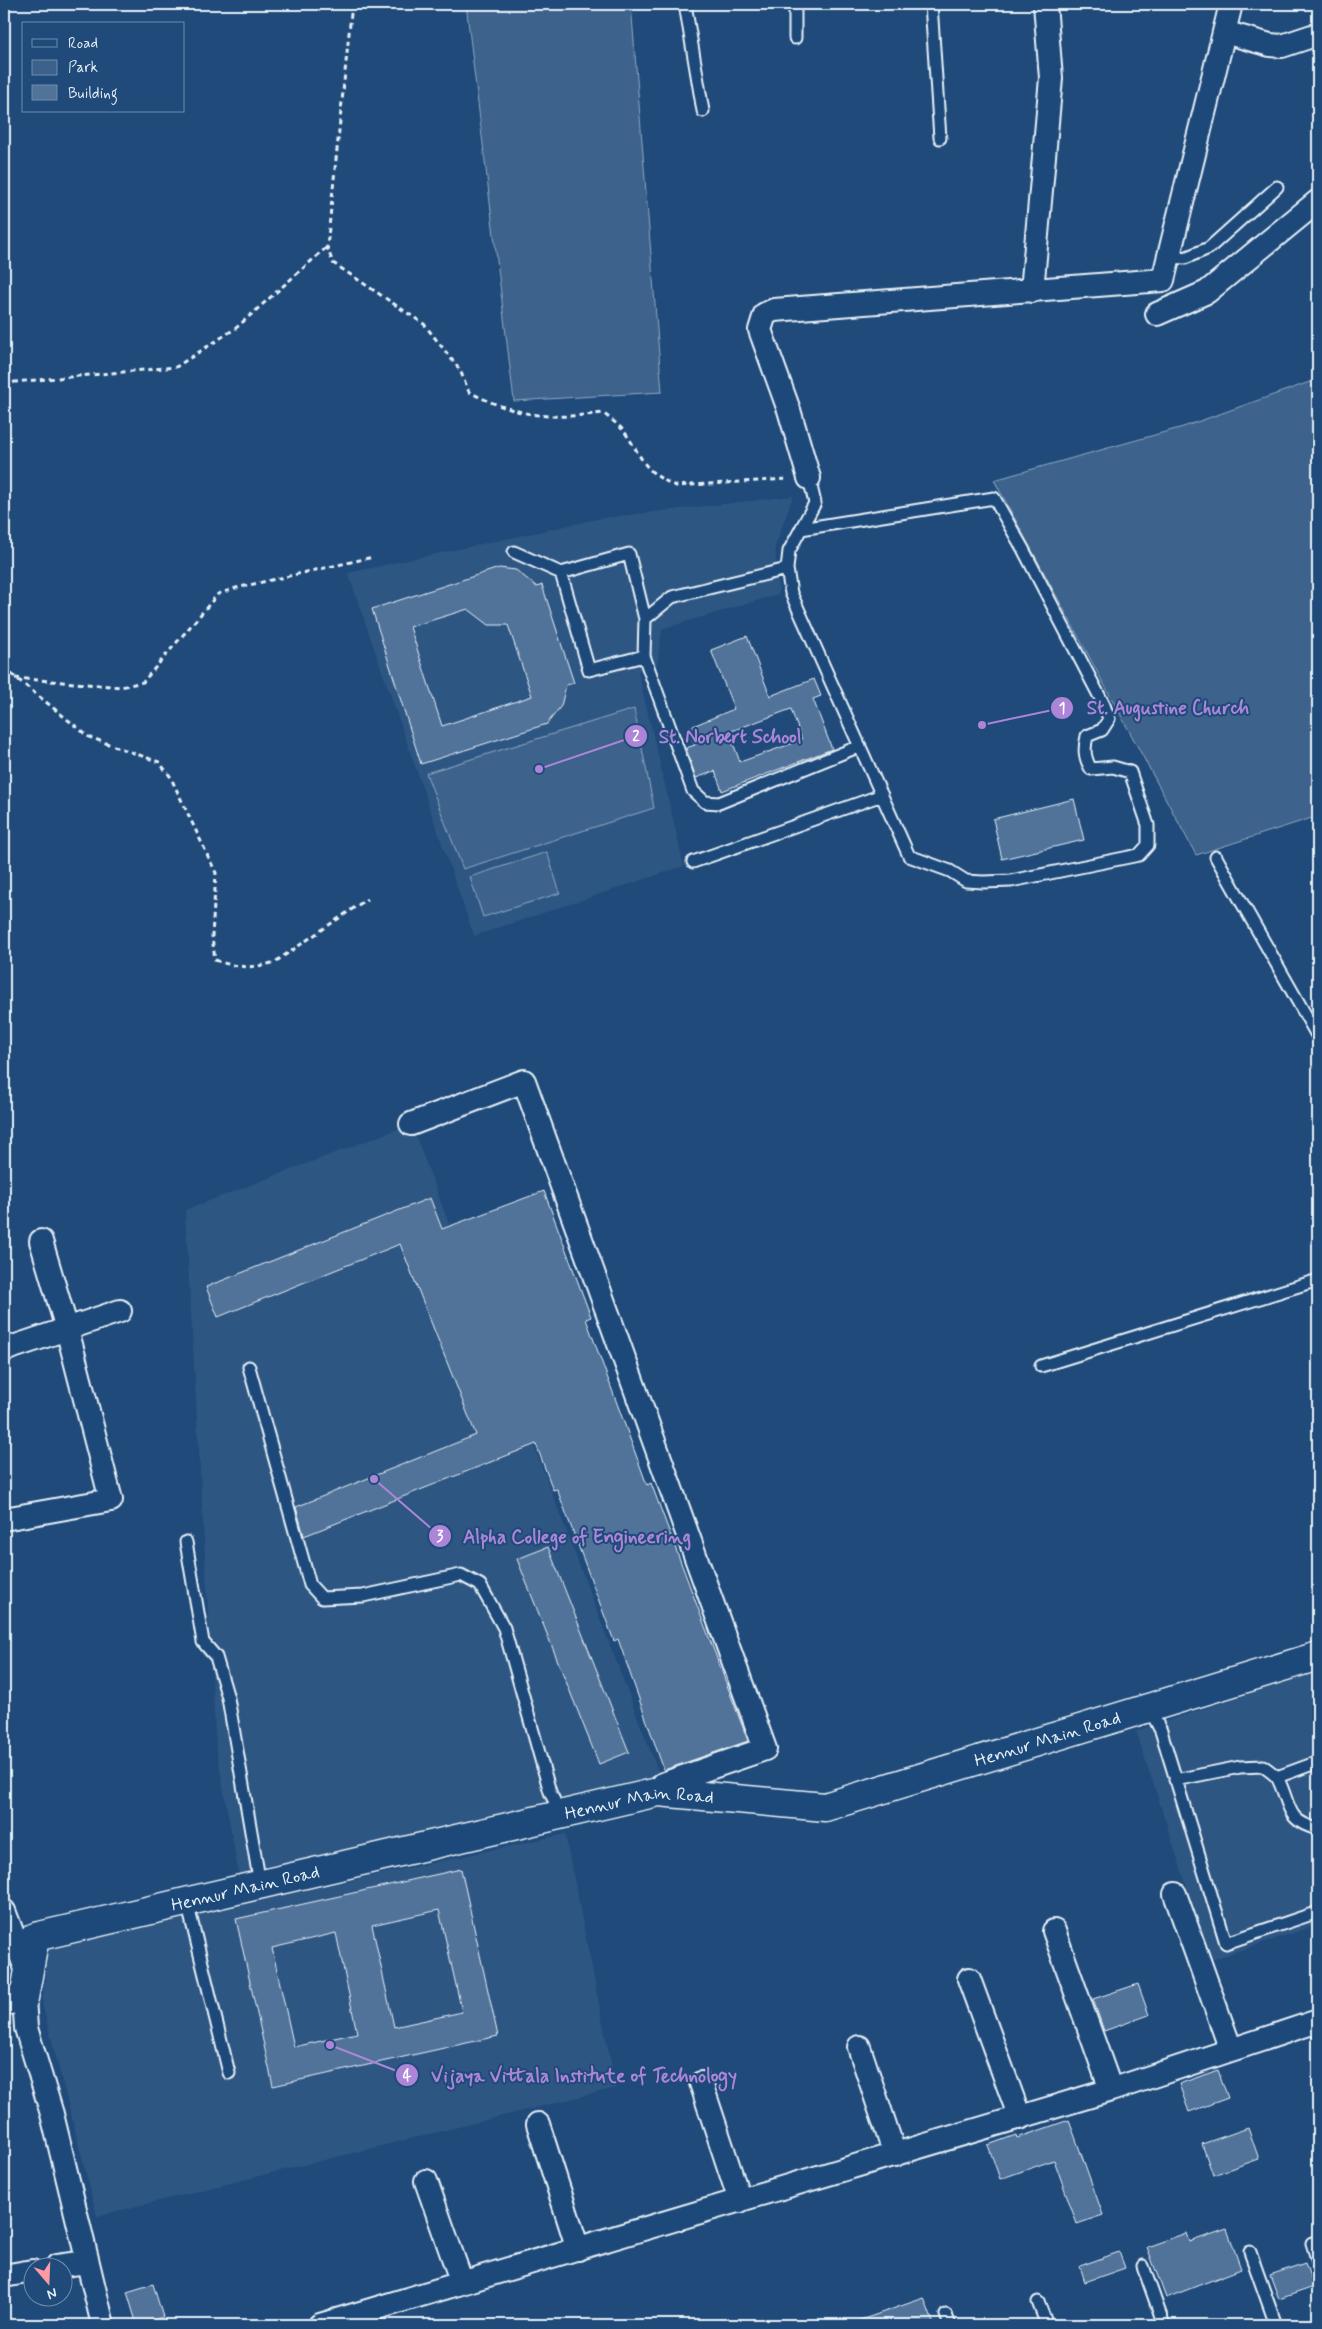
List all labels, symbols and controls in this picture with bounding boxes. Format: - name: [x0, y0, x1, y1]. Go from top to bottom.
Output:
- legend: [22, 22, 185, 112]
- text: Road: [68, 34, 98, 54]
- text: Park: [68, 58, 98, 78]
- text: Building: [68, 84, 118, 105]
- callout: St. Augustine Church: [1050, 691, 1260, 725]
- text: St. Augustine Church: [1087, 696, 1250, 722]
- text: 1: [1059, 699, 1065, 719]
- callout: St. Norbert School: [623, 719, 811, 753]
- text: St. Norbert School: [659, 725, 802, 750]
- text: 2: [632, 727, 640, 747]
- callout: Alpha College of Engineering: [427, 1519, 702, 1553]
- text: Alpha College of Engineering: [463, 1525, 691, 1553]
- text: 3: [437, 1527, 444, 1547]
- street label: Hennur Main Road: [972, 1706, 1124, 1774]
- street label: Hennur Main Road: [562, 1781, 715, 1826]
- street label: Hennur Main Road: [169, 1860, 322, 1918]
- callout: Vijaya Vittala Institute of Technology: [395, 2058, 749, 2092]
- text: Vijaya Vittala Institute of Technology: [431, 2064, 737, 2092]
- text: 4: [403, 2066, 412, 2086]
- north arrow: [22, 2256, 72, 2306]
- text: N: [45, 2283, 59, 2303]

